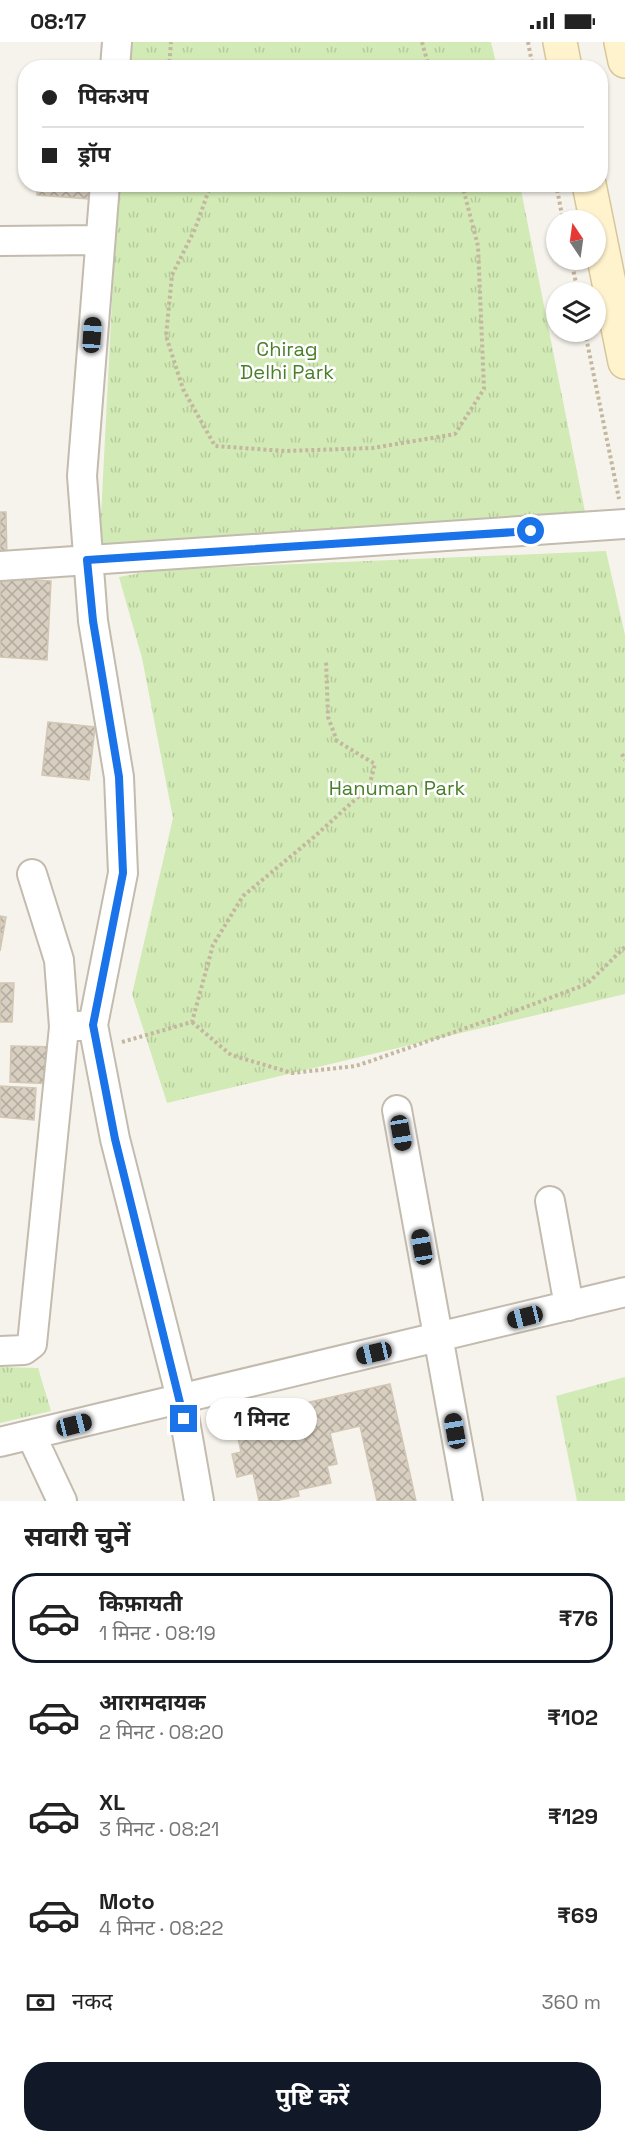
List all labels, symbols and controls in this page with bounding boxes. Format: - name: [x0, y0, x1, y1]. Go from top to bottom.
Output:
- text: 08:17: [30, 7, 86, 35]
- text: पिकअप: [78, 82, 149, 110]
- text: ड्रॉप: [78, 140, 111, 168]
- north arrow: [546, 210, 606, 270]
- map controls: [546, 210, 606, 342]
- button: layers: [546, 282, 606, 342]
- car: [82, 316, 102, 354]
- park label: Chirag Delhi Park: [240, 336, 334, 385]
- route start: [517, 517, 544, 544]
- park label: Hanuman Park: [329, 775, 466, 801]
- car: [389, 1114, 413, 1152]
- car: [410, 1228, 434, 1266]
- car: [505, 1304, 545, 1330]
- car: [354, 1340, 394, 1366]
- callout: 1 मिनट: [205, 1398, 316, 1440]
- route end: [170, 1405, 197, 1432]
- text: 1 मिनट: [233, 1406, 290, 1432]
- car: [54, 1412, 94, 1438]
- car: [443, 1412, 467, 1450]
- text: सवारी चुनें: [24, 1519, 130, 1554]
- text: किफ़ायती: [99, 1589, 183, 1617]
- icon: car: [27, 1591, 81, 1645]
- text: ₹76: [559, 1604, 598, 1632]
- text: 1 मिनट · 08:19: [99, 1620, 216, 1646]
- text: आरामदायक: [99, 1688, 206, 1716]
- icon: car: [27, 1690, 81, 1744]
- text: ₹102: [547, 1703, 598, 1731]
- text: 2 मिनट · 08:20: [99, 1719, 224, 1745]
- text: XL: [99, 1788, 125, 1816]
- icon: car: [27, 1789, 81, 1843]
- text: ₹129: [548, 1802, 598, 1830]
- text: 3 मिनट · 08:21: [99, 1816, 219, 1842]
- text: Moto: [99, 1887, 155, 1915]
- icon: car: [27, 1888, 81, 1942]
- text: ₹69: [557, 1901, 598, 1929]
- text: 4 मिनट · 08:22: [99, 1915, 223, 1941]
- icon: cash: [24, 1986, 57, 2019]
- text: नकद: [72, 1987, 113, 2015]
- text: 360 m: [542, 1989, 601, 2015]
- button: पुष्टि करें: [24, 2062, 601, 2131]

